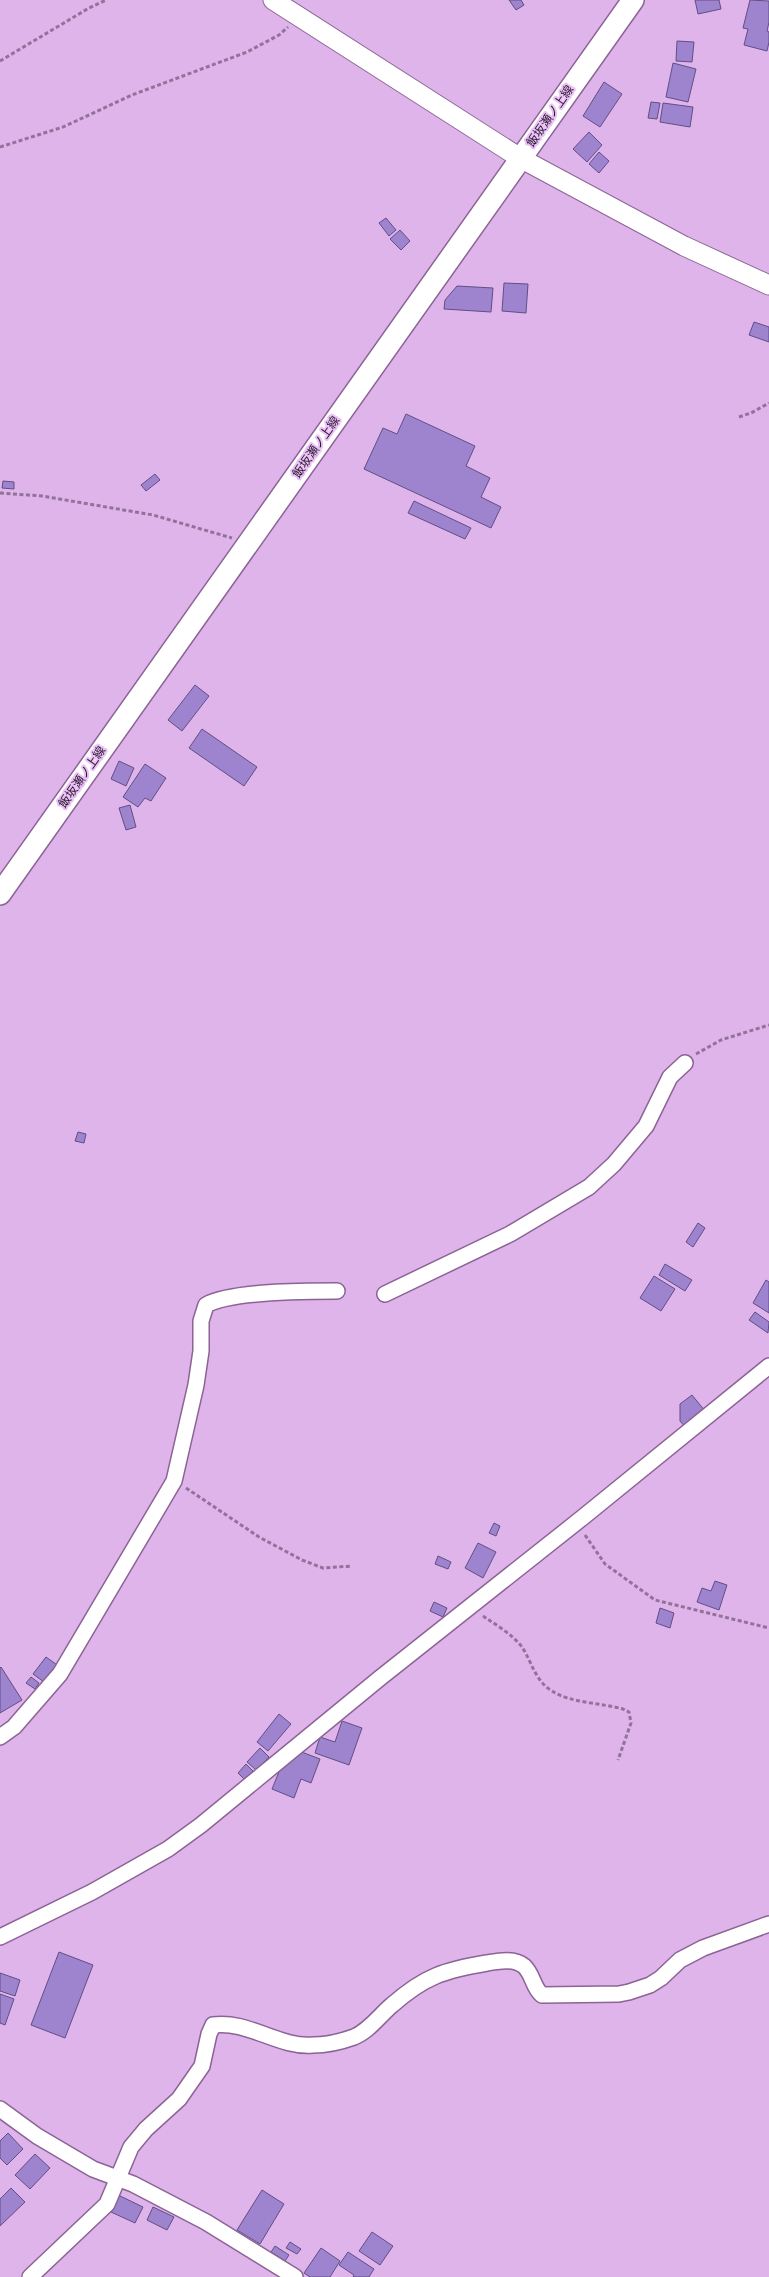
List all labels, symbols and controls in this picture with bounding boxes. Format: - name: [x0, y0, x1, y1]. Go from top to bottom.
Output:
- street label: 飯坂瀬ノ上線: [523, 82, 576, 150]
- street label: 飯坂瀬ノ上線: [289, 413, 342, 481]
- street label: 飯坂瀬ノ上線: [55, 743, 108, 811]

